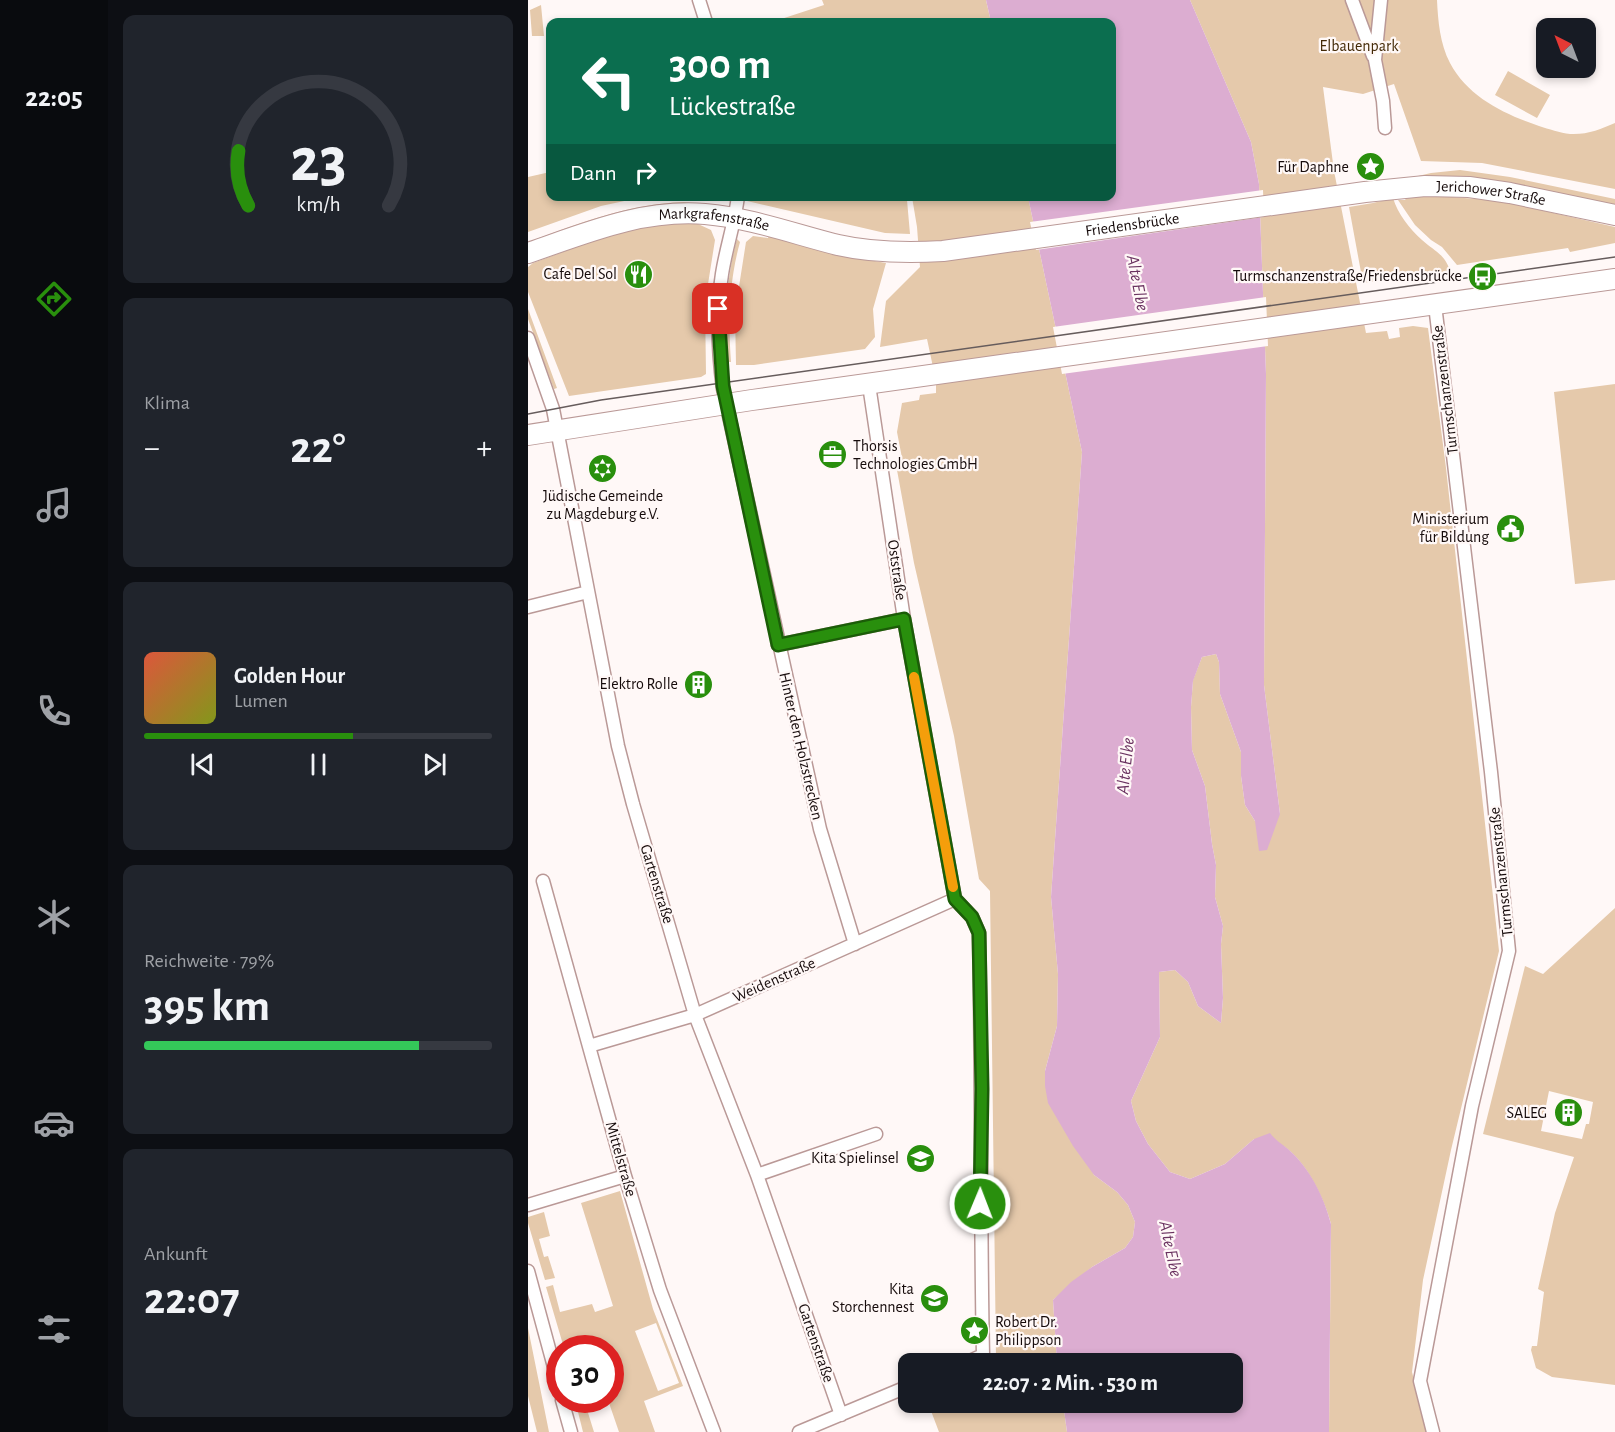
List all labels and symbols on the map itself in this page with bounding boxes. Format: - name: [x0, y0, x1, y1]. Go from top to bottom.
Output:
- north arrow: [1536, 18, 1596, 78]
- park label: Elbauenpark: [1320, 38, 1399, 54]
- place icon: Für Daphne: [1354, 151, 1386, 183]
- place label: Für Daphne: [1277, 159, 1349, 175]
- street label: Jerichower Straße: [1436, 178, 1547, 208]
- street label: Markgrafenstraße: [658, 205, 771, 234]
- street label: Friedensbrücke: [1084, 210, 1180, 239]
- water label: Alte Elbe: [1123, 252, 1151, 313]
- restaurant icon: Cafe Del Sol: [622, 258, 654, 290]
- bus stop icon: Turmschanzenstraße/Friedensbrücke: [1467, 260, 1499, 292]
- place label: Cafe Del Sol: [544, 266, 617, 282]
- place label: Turmschanzenstraße/Friedensbrücke: [1233, 268, 1462, 284]
- pin: [692, 283, 743, 334]
- street label: Turmschanzenstraße: [1429, 324, 1461, 456]
- place label: Thorsis Technologies GmbH: [853, 438, 978, 472]
- office icon: Thorsis Technologies GmbH: [816, 439, 848, 471]
- synagogue icon: Jüdische Gemeinde zu Magdeburg e.V.: [587, 452, 619, 484]
- place label: Jüdische Gemeinde zu Magdeburg e.V.: [543, 488, 663, 522]
- place label: Ministerium für Bildung: [1412, 511, 1489, 545]
- public building icon: Ministerium für Bildung: [1494, 512, 1526, 544]
- street label: Oststraße: [885, 539, 909, 601]
- building icon: Elektro Rolle: [683, 668, 715, 700]
- street label: Hinter den Holzstrecken: [776, 671, 826, 821]
- place label: Elektro Rolle: [599, 676, 678, 692]
- water label: Alte Elbe: [1114, 737, 1138, 796]
- street label: Turmschanzenstraße: [1486, 806, 1516, 938]
- street label: Gartenstraße: [637, 842, 677, 926]
- street label: Weidenstraße: [730, 955, 818, 1005]
- building icon: SALEG: [1552, 1097, 1584, 1129]
- place label: SALEG: [1506, 1105, 1547, 1121]
- street label: Mittelstraße: [603, 1120, 639, 1198]
- school or university icon: Kita Spielinsel: [904, 1142, 936, 1174]
- place label: Kita Spielinsel: [811, 1150, 899, 1166]
- position arrow: [948, 1172, 1012, 1236]
- water label: Alte Elbe: [1155, 1218, 1185, 1279]
- place label: Kita Storchennest: [832, 1281, 914, 1315]
- school or university icon: Kita Storchennest: [919, 1282, 951, 1314]
- street label: Gartenstraße: [795, 1302, 837, 1384]
- place label: Robert Dr. Philippson: [995, 1314, 1062, 1348]
- place icon: Robert Dr. Philippson: [958, 1315, 990, 1347]
- speed limit sign: 30: [546, 1335, 624, 1413]

